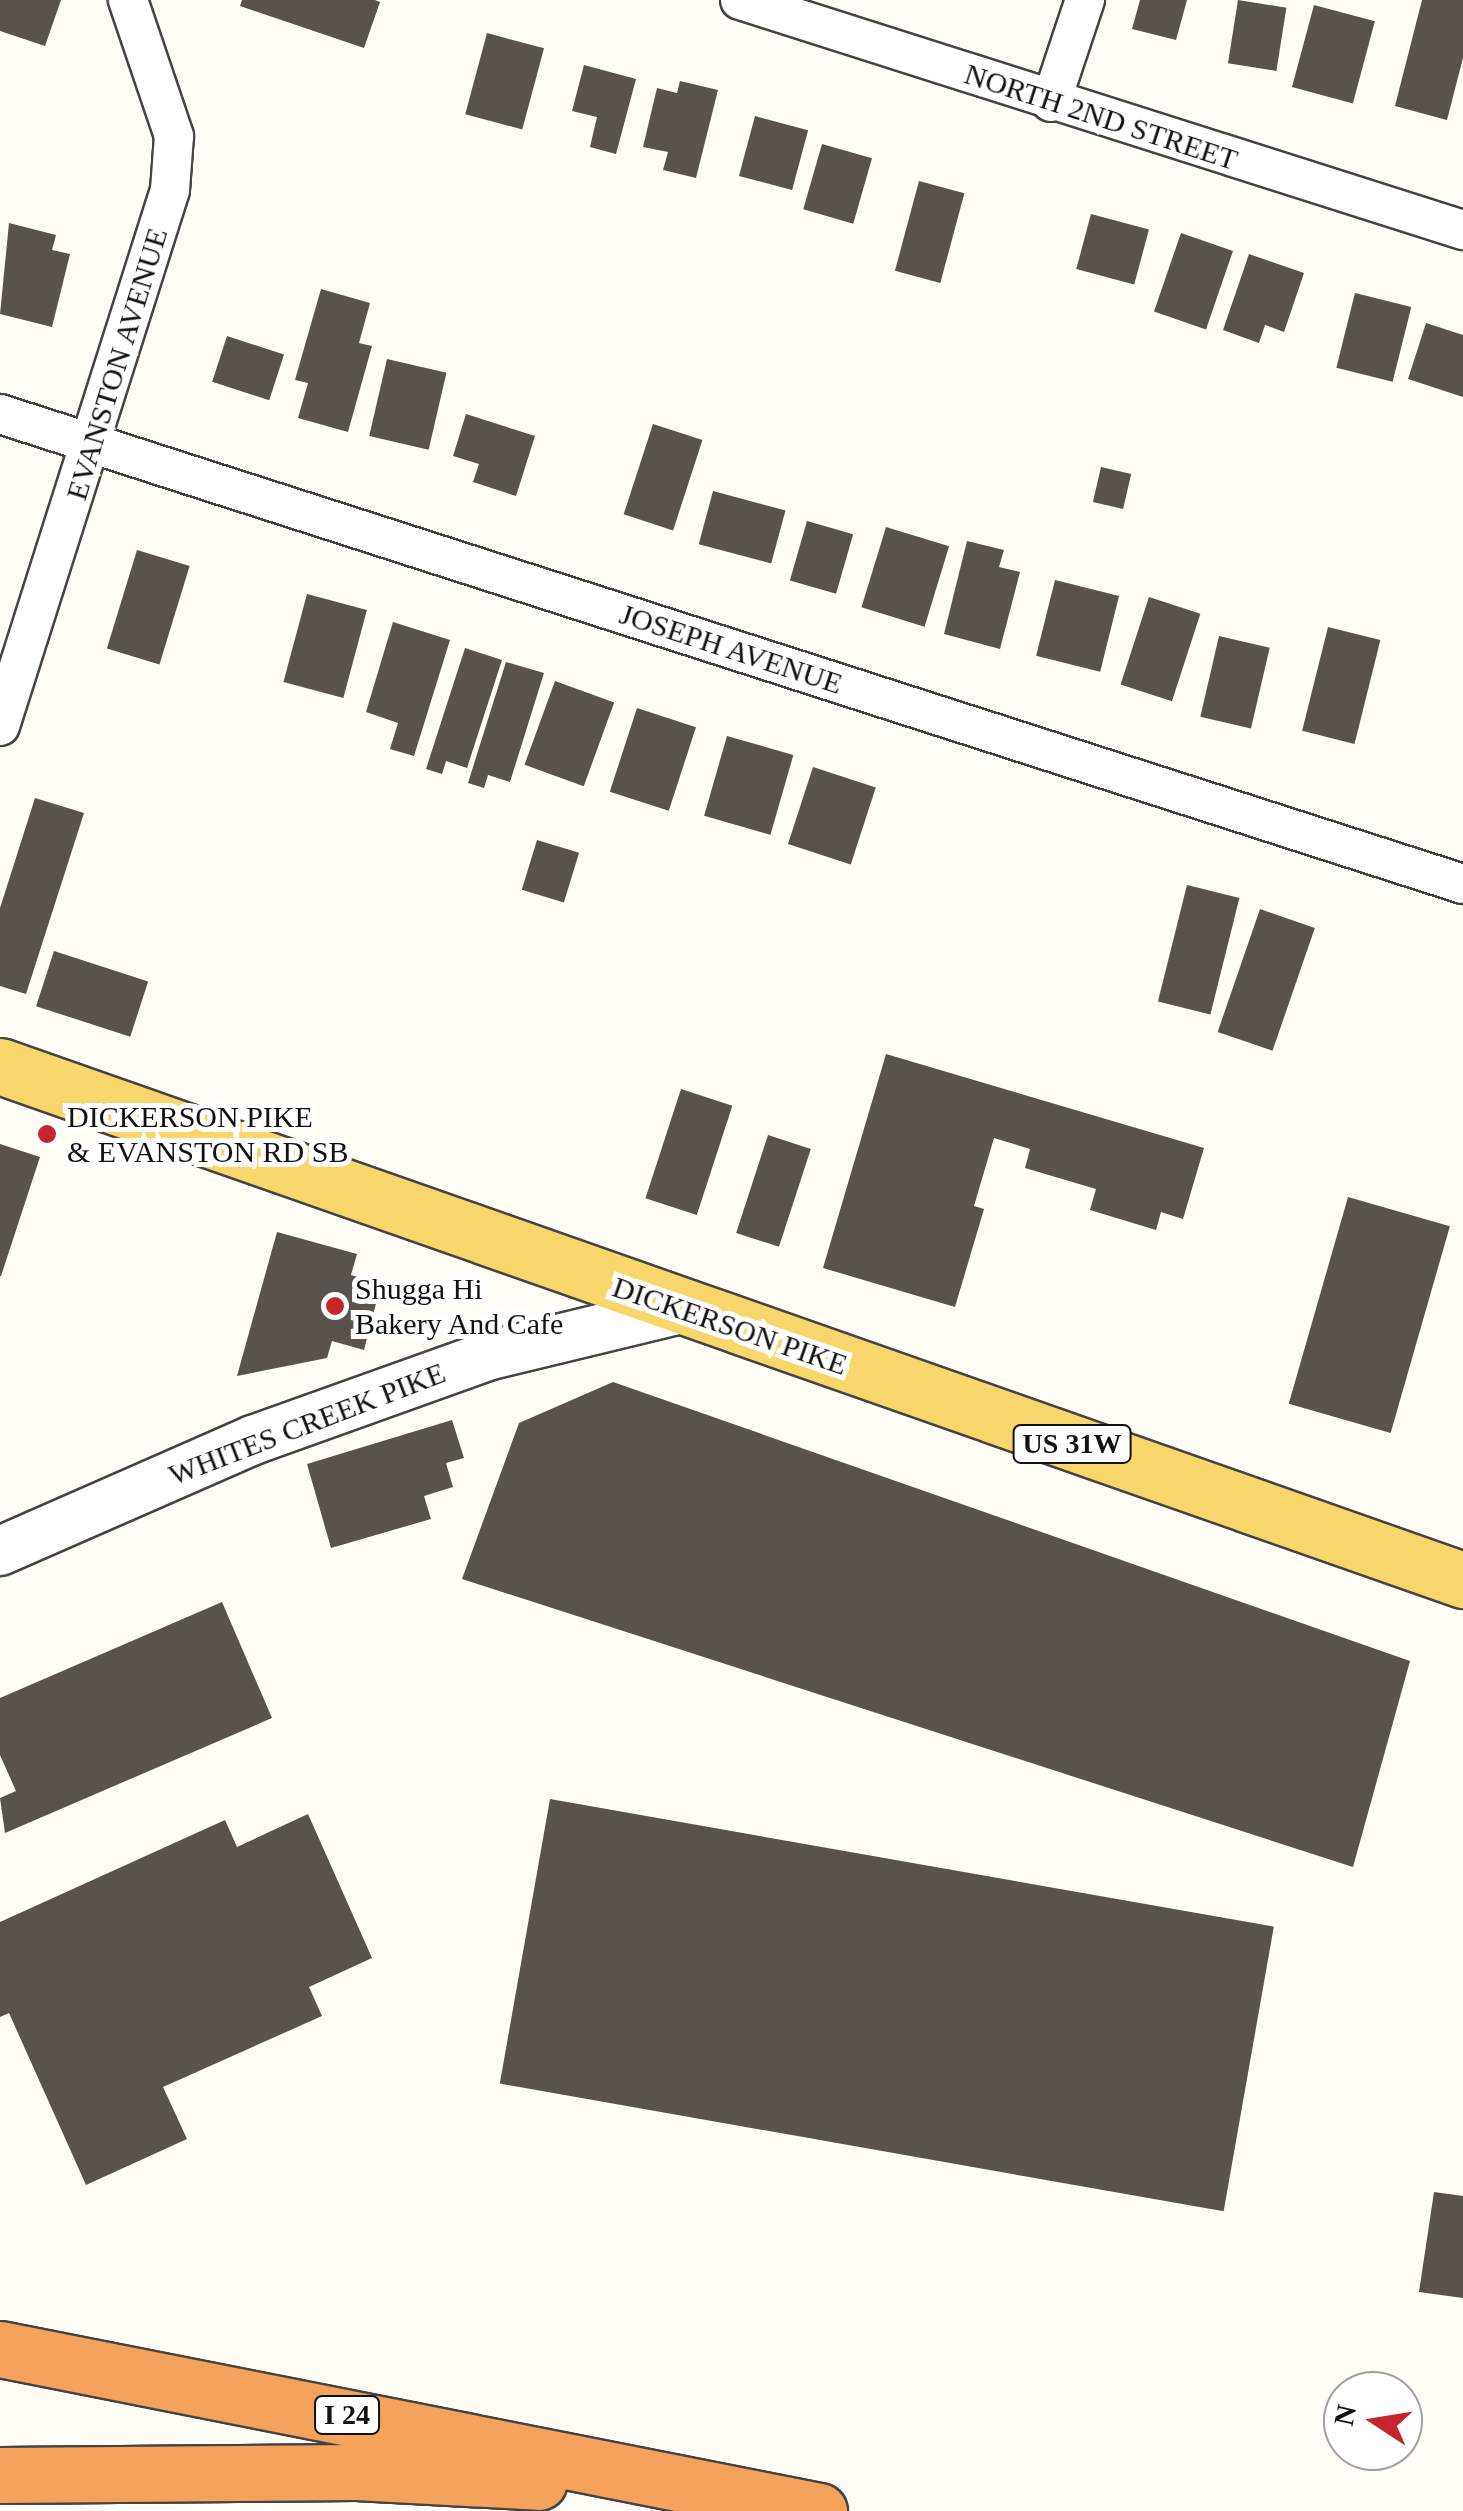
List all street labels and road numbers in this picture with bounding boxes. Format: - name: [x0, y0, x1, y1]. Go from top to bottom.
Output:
- street label: NORTH 2ND STREET: [960, 56, 1242, 178]
- street label: EVANSTON AVENUE: [58, 223, 176, 505]
- street label: JOSEPH AVENUE: [614, 596, 848, 702]
- street label: DICKERSON PIKE: [608, 1269, 852, 1383]
- street label: WHITES CREEK PIKE: [164, 1355, 450, 1493]
- road number: US 31W: [1012, 1421, 1132, 1467]
- road number: I 24: [312, 2392, 382, 2438]

